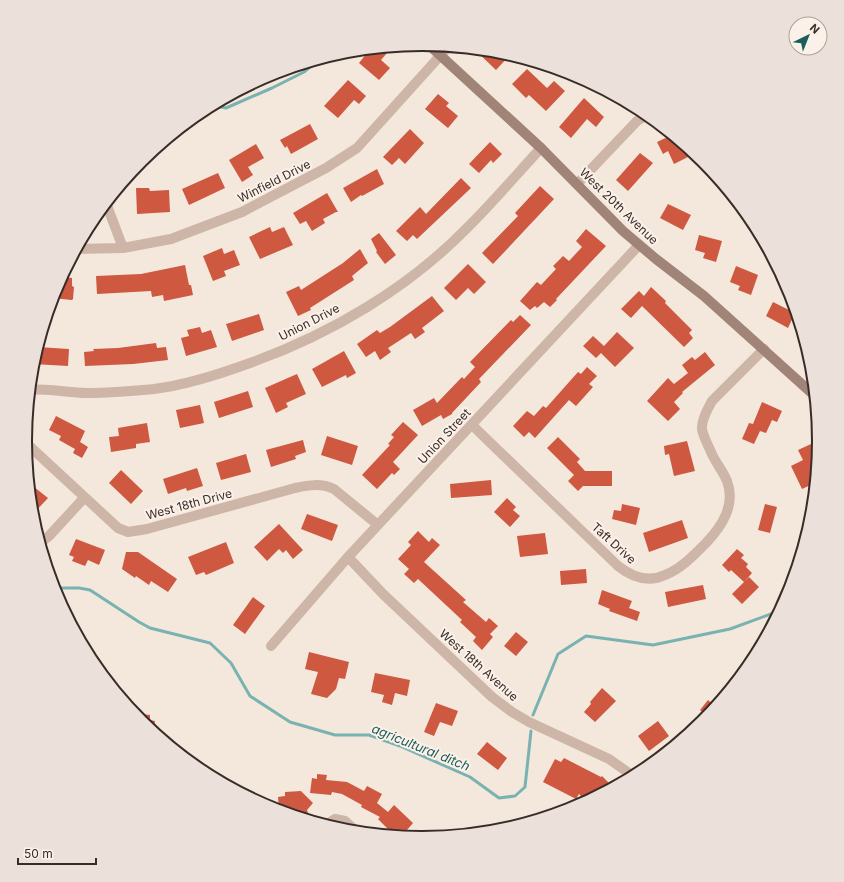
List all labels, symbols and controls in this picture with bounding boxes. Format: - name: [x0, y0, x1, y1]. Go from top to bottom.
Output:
- north arrow: [788, 16, 828, 56]
- text: N: [807, 21, 823, 37]
- street label: Winfield Drive: [235, 156, 313, 206]
- street label: West 20th Avenue: [577, 165, 661, 247]
- street label: Union Drive: [276, 300, 342, 344]
- street label: Union Street: [414, 405, 474, 467]
- street label: West 18th Drive: [144, 485, 234, 523]
- street label: Taft Drive: [589, 519, 639, 567]
- street label: West 18th Avenue: [437, 626, 521, 704]
- water label: agricultural ditch: [370, 720, 473, 774]
- scale bar: [18, 840, 96, 866]
- text: 50 m: [24, 846, 53, 861]

